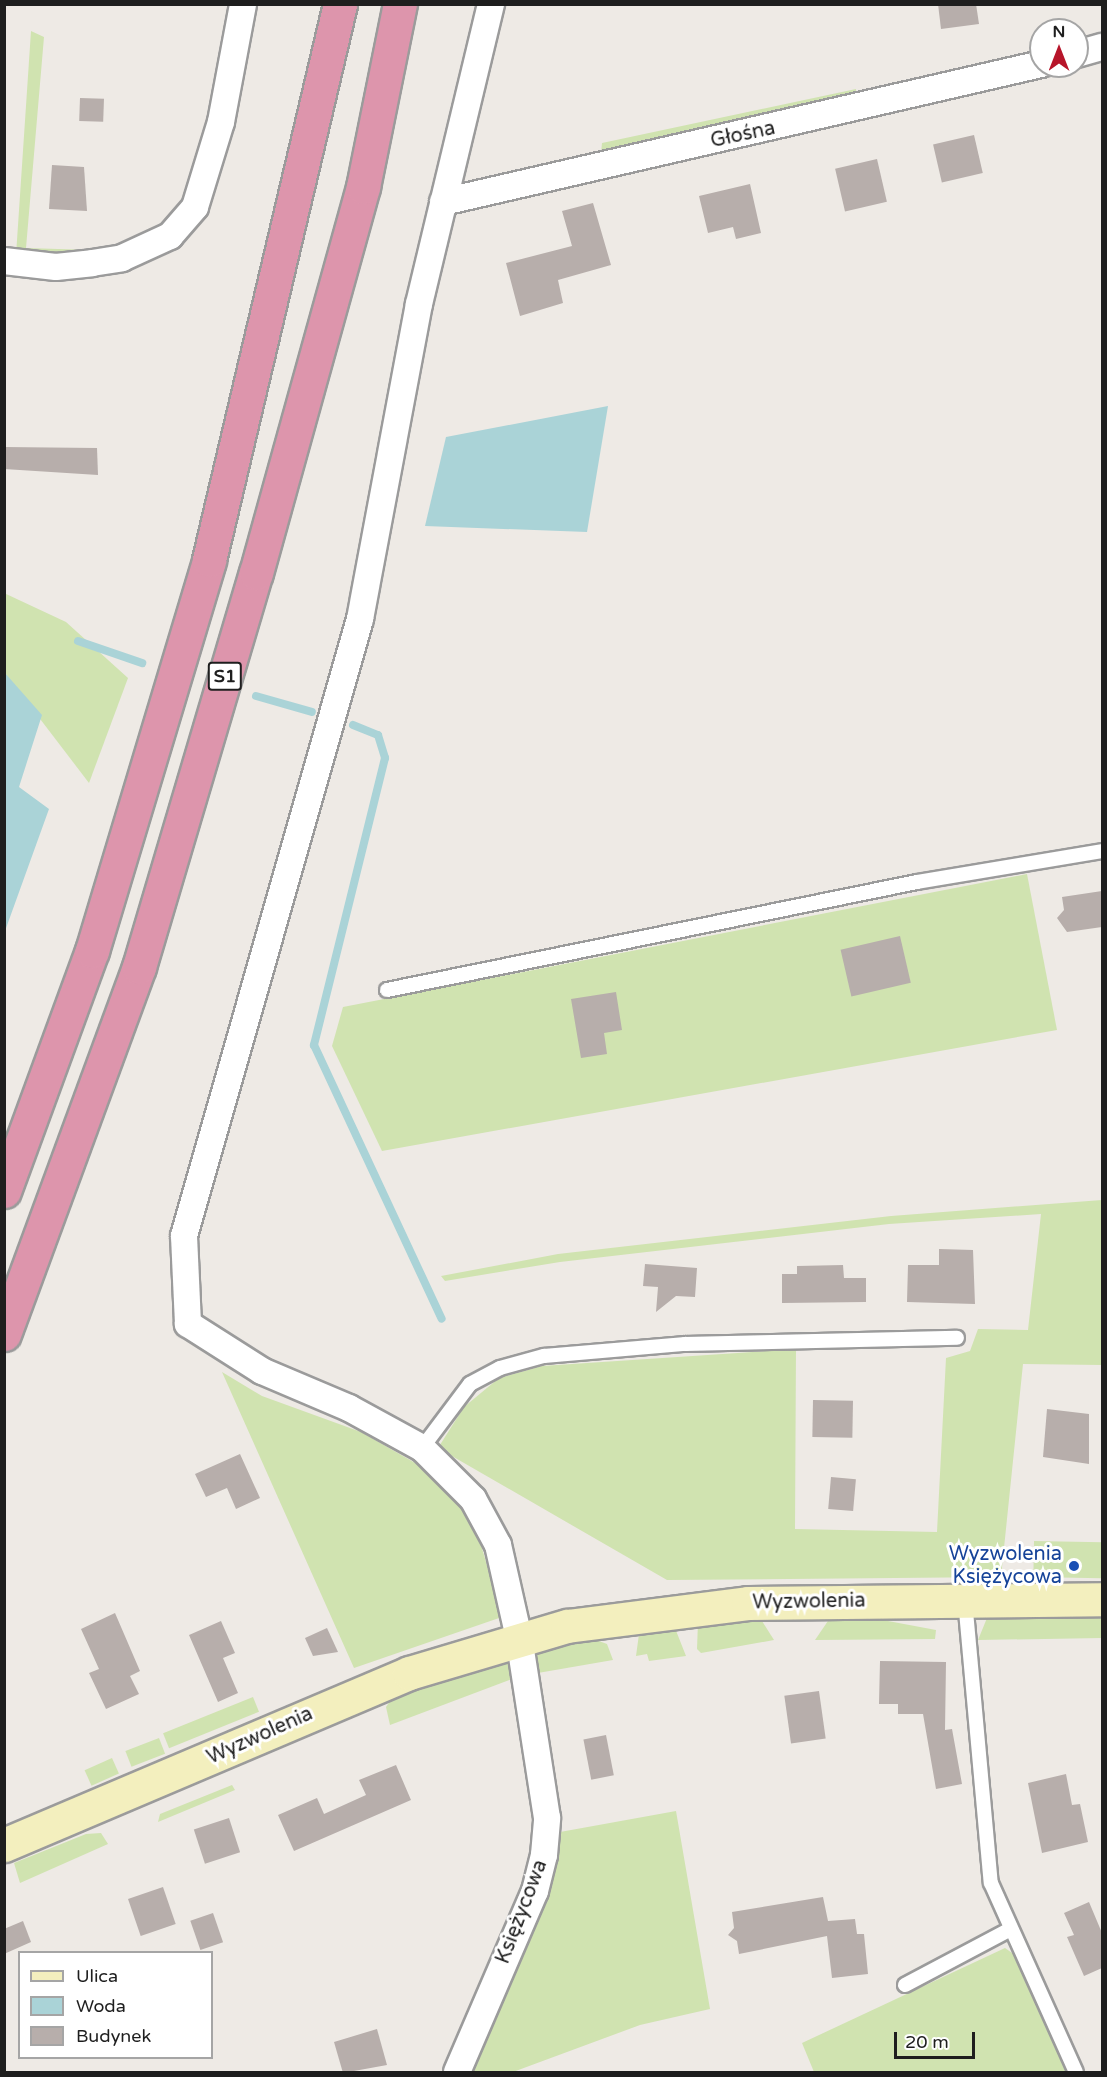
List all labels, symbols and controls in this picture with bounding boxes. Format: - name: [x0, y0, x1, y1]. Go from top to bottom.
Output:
- north arrow: [1029, 18, 1089, 78]
- text: N: [1053, 22, 1065, 42]
- street label: Głośna: [708, 116, 778, 154]
- road number: S1: [207, 661, 243, 691]
- place label: Wyzwolenia Księżycowa: [949, 1542, 1062, 1589]
- marker: Wyzwolenia Księżycowa: [1067, 1559, 1081, 1573]
- street label: Wyzwolenia: [752, 1589, 866, 1615]
- street label: Wyzwolenia: [203, 1702, 317, 1770]
- street label: Księżycowa: [491, 1857, 553, 1967]
- legend: [18, 1951, 213, 2059]
- text: Ulica: [76, 1965, 118, 1987]
- text: Woda: [76, 1995, 126, 2017]
- scale bar: [897, 2020, 978, 2058]
- text: Budynek: [76, 2025, 151, 2047]
- text: 20 m: [905, 2031, 949, 2053]

